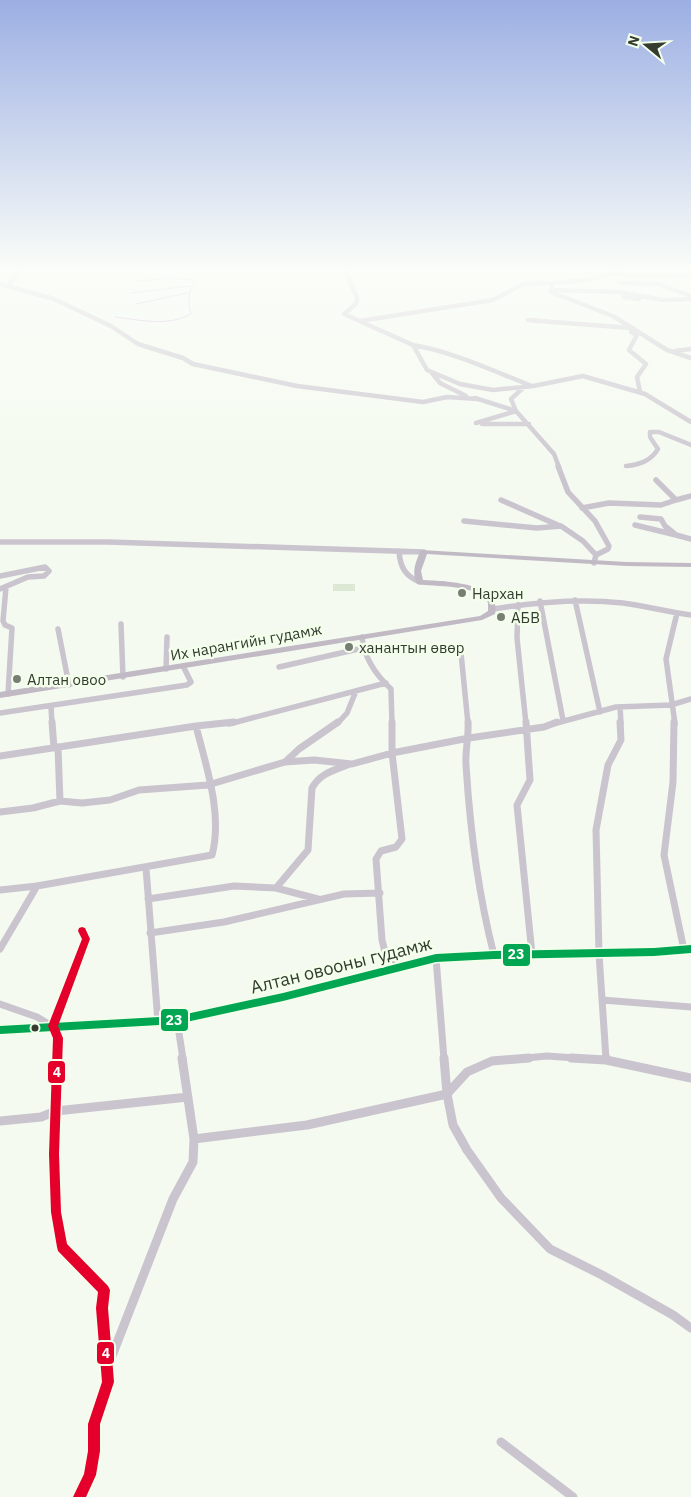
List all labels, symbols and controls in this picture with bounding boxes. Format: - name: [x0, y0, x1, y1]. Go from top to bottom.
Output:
- north arrow: [621, 20, 671, 70]
- text: N: [624, 33, 644, 49]
- place label: Нархан: [472, 584, 524, 603]
- marker: Нархан: [456, 587, 468, 599]
- place label: АБВ: [511, 608, 540, 627]
- marker: АБВ: [495, 611, 507, 623]
- street label: Их нарангийн гудамж: [169, 619, 323, 665]
- place label: ханантын өвөр: [359, 638, 464, 657]
- marker: ханантын өвөр: [343, 641, 355, 653]
- place label: Алтан овоо: [27, 670, 106, 689]
- marker: Алтан овоо: [11, 673, 23, 685]
- street label: Алтан овооны гудамж: [248, 931, 434, 999]
- line badge: 23: [502, 943, 531, 967]
- text: 23: [508, 945, 524, 963]
- line badge: 23: [160, 1008, 189, 1032]
- text: 23: [166, 1011, 182, 1029]
- unlabelled marker: [30, 1023, 40, 1033]
- line badge: 4: [47, 1060, 66, 1084]
- text: 4: [53, 1063, 61, 1081]
- line badge: 4: [96, 1341, 115, 1365]
- text: 4: [102, 1344, 110, 1362]

